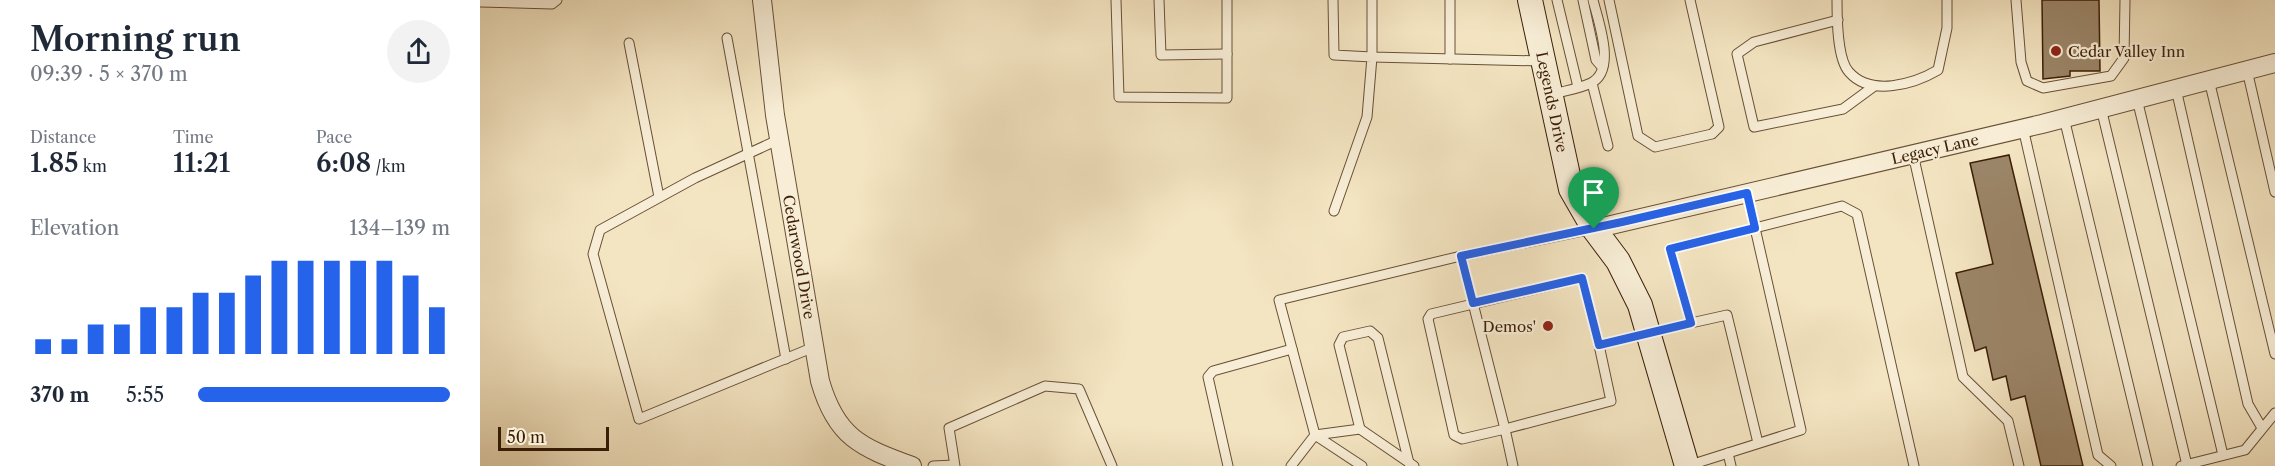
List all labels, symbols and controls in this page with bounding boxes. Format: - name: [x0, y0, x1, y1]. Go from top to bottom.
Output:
- text: Morning run: [30, 19, 241, 60]
- button: share: [387, 20, 450, 83]
- place label: Cedar Valley Inn: [2068, 42, 2186, 61]
- marker: Cedar Valley Inn: [2049, 44, 2063, 58]
- street label: Legends Drive: [1532, 50, 1572, 154]
- text: 09:39 · 5 × 370 m: [30, 62, 188, 86]
- text: Distance: [30, 127, 96, 147]
- text: Time: [173, 127, 213, 147]
- text: Pace: [316, 127, 352, 147]
- street label: Legacy Lane: [1889, 130, 1981, 168]
- text: 1.85: [30, 147, 79, 179]
- text: 11:21: [173, 147, 230, 179]
- text: 6:08: [316, 147, 371, 179]
- text: km: [79, 156, 107, 176]
- text: /km: [371, 156, 406, 176]
- pin: [1568, 167, 1619, 229]
- icon: arrive: [1577, 176, 1610, 209]
- street label: Cedarwood Drive: [779, 193, 819, 321]
- text: Elevation: [30, 216, 119, 240]
- text: 134–139 m: [349, 216, 450, 240]
- place label: Demos': [1483, 317, 1536, 336]
- marker: Demos': [1541, 319, 1555, 333]
- text: 370 m: [30, 383, 89, 407]
- text: 5:55: [126, 383, 164, 407]
- scale bar: [498, 424, 609, 452]
- text: 50 m: [507, 427, 545, 447]

